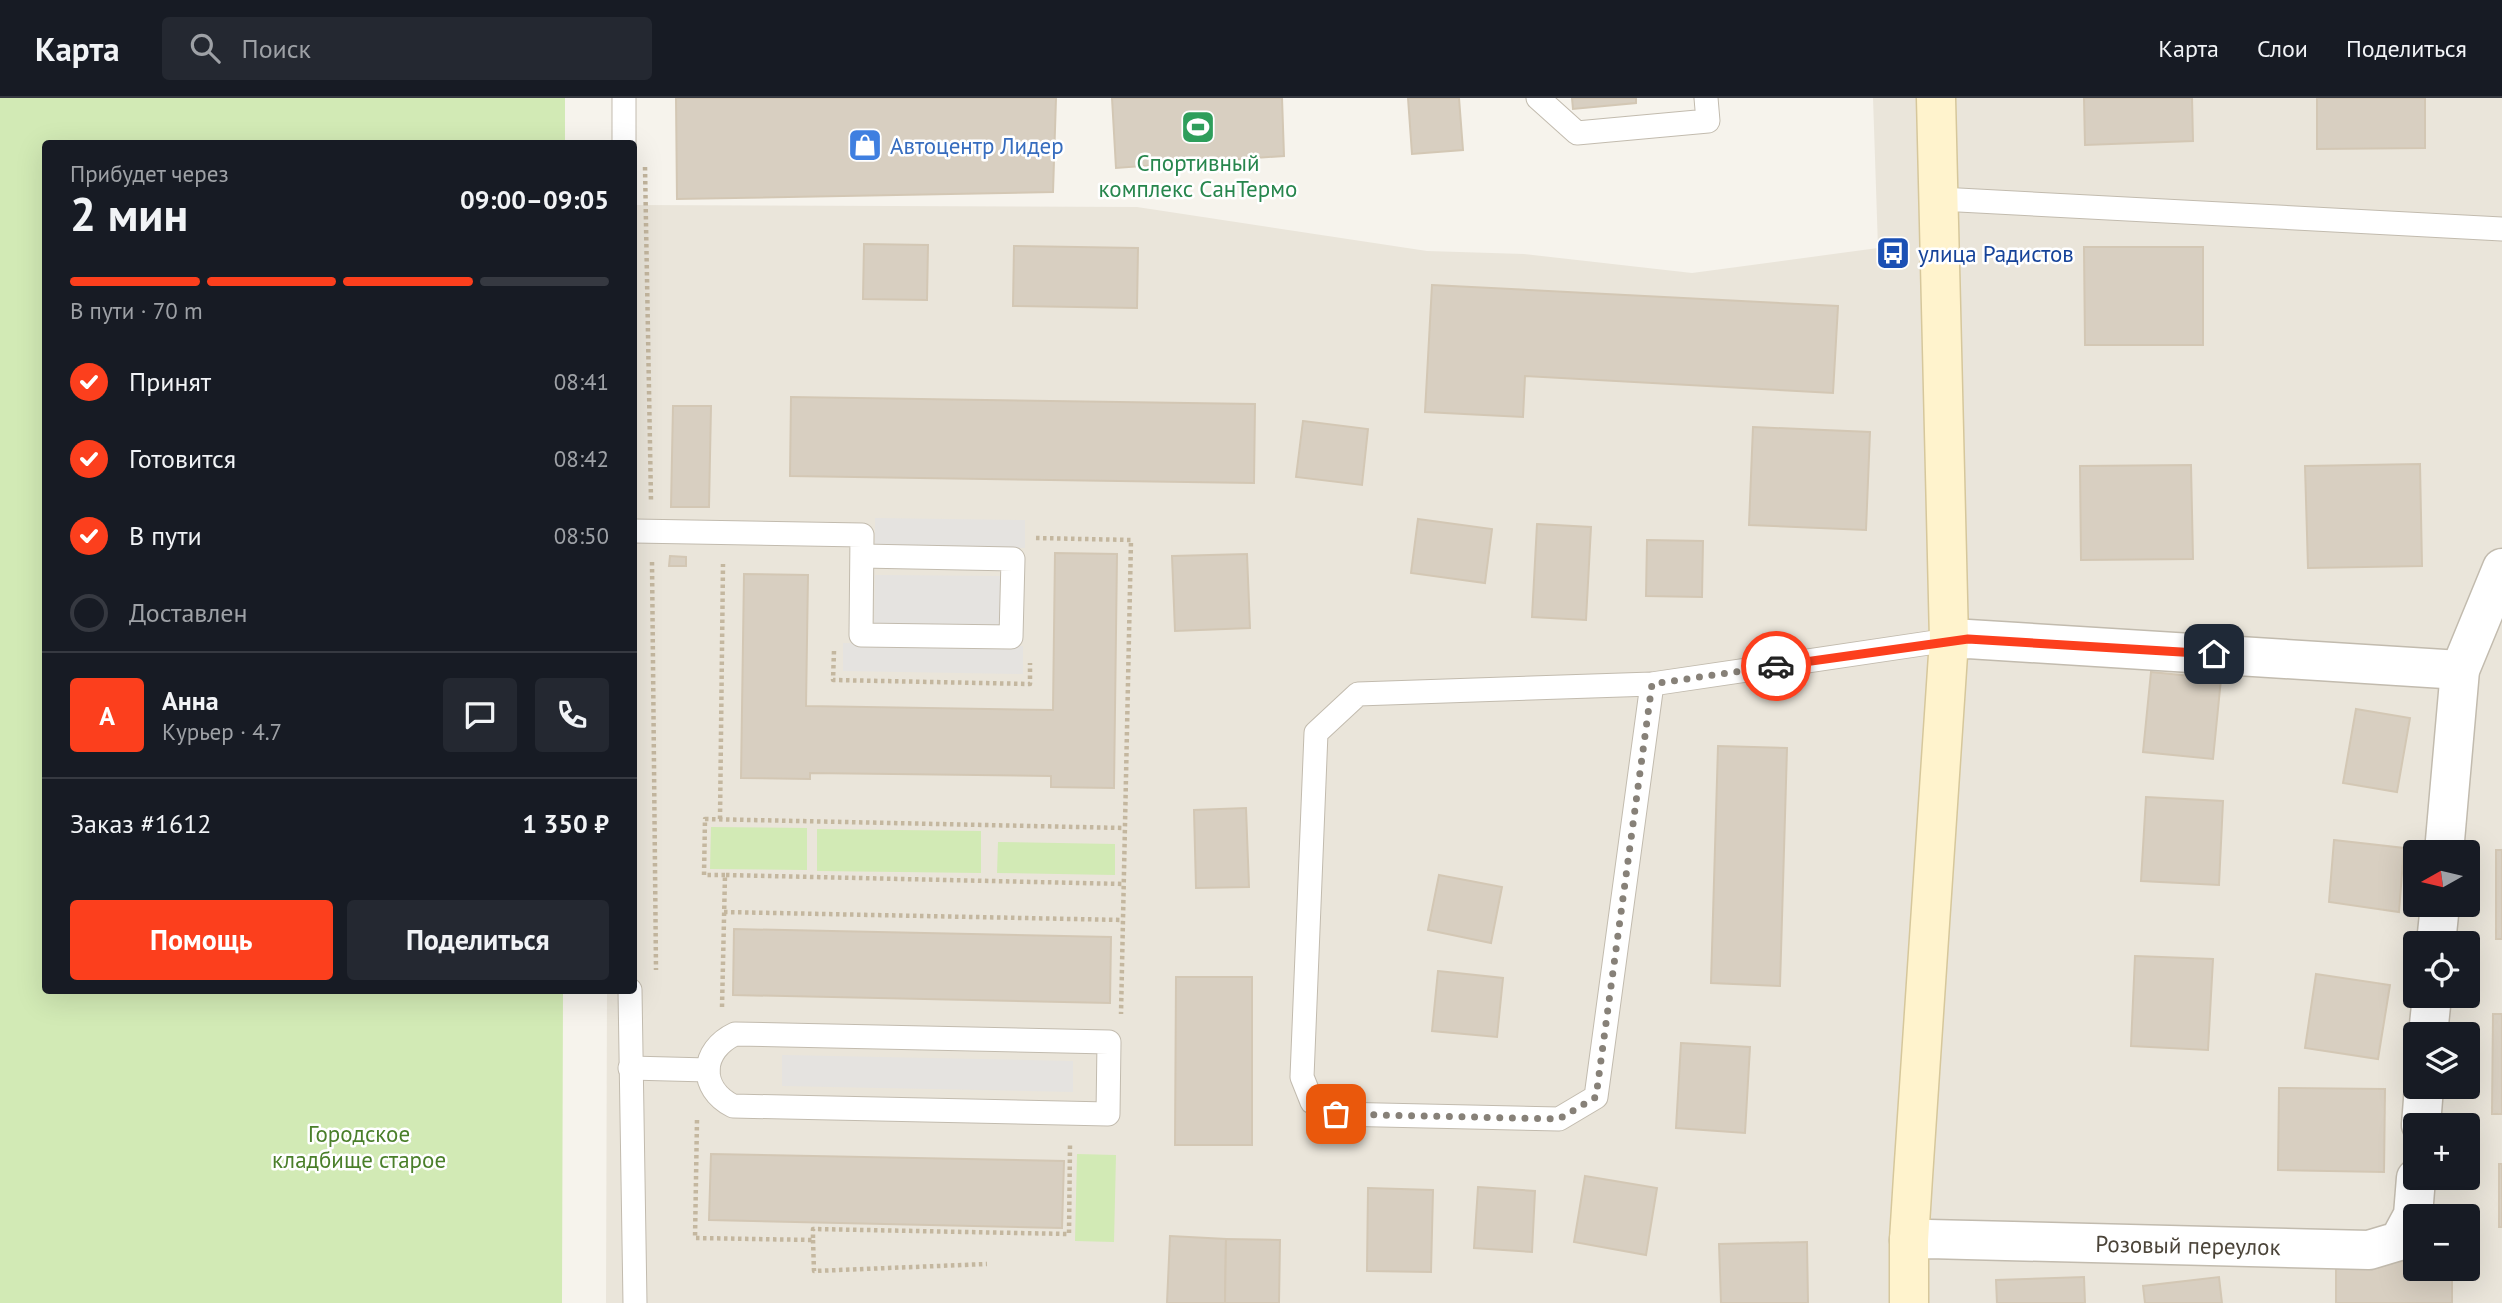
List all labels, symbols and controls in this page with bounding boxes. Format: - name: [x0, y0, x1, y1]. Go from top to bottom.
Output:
- search box: [162, 17, 652, 80]
- text: Карта: [35, 27, 120, 70]
- icon: search: [186, 29, 224, 67]
- text: Поиск: [242, 32, 311, 65]
- text: Карта: [2158, 33, 2219, 64]
- text: Слои: [2257, 33, 2308, 64]
- text: Поделиться: [2346, 33, 2467, 64]
- sports icon: Спортивный комплекс СанТермо: [1179, 108, 1217, 146]
- shop icon: Автоцентр Лидер: [846, 126, 884, 164]
- place label: Автоцентр Лидер: [890, 131, 1064, 160]
- place label: Спортивный комплекс СанТермо: [1099, 148, 1297, 203]
- text: Прибудет через: [70, 159, 229, 188]
- text: 09:00–09:05: [460, 183, 609, 216]
- text: 2 мин: [70, 184, 188, 244]
- bus stop icon: улица Радистов: [1874, 234, 1912, 272]
- place label: улица Радистов: [1918, 239, 2074, 268]
- text: В пути · 70 m: [70, 296, 203, 325]
- icon: check: [70, 363, 108, 401]
- text: Принят: [129, 365, 211, 398]
- text: 08:41: [554, 367, 609, 396]
- icon: check: [70, 440, 108, 478]
- text: Готовится: [129, 442, 236, 475]
- text: 08:42: [554, 444, 609, 473]
- icon: check: [70, 517, 108, 555]
- text: В пути: [129, 519, 202, 552]
- text: 08:50: [554, 521, 609, 550]
- text: Доставлен: [129, 596, 248, 629]
- pin: [2184, 624, 2244, 684]
- courier: [1741, 631, 1811, 701]
- icon: home: [2195, 635, 2233, 673]
- icon: car: [1757, 647, 1795, 685]
- button: chat: [443, 678, 517, 752]
- button: phone: [535, 678, 609, 752]
- text: Анна: [162, 684, 219, 717]
- text: А: [99, 699, 115, 732]
- text: Курьер · 4.7: [162, 717, 282, 746]
- text: Заказ #1612: [70, 807, 212, 840]
- text: 1 350 ₽: [522, 807, 609, 840]
- north arrow: [2403, 840, 2480, 917]
- map controls: [2403, 840, 2480, 1281]
- button: Помощь: [70, 900, 333, 980]
- button: Поделиться: [347, 900, 609, 980]
- button: locate: [2403, 931, 2480, 1008]
- button: layers: [2403, 1022, 2480, 1099]
- pin: [1306, 1084, 1366, 1144]
- icon: bag: [1317, 1095, 1355, 1133]
- button: +: [2403, 1113, 2480, 1190]
- park label: Городское кладбище старое: [272, 1119, 446, 1174]
- button: −: [2403, 1204, 2480, 1281]
- street label: Розовый переулок: [2095, 1229, 2281, 1261]

